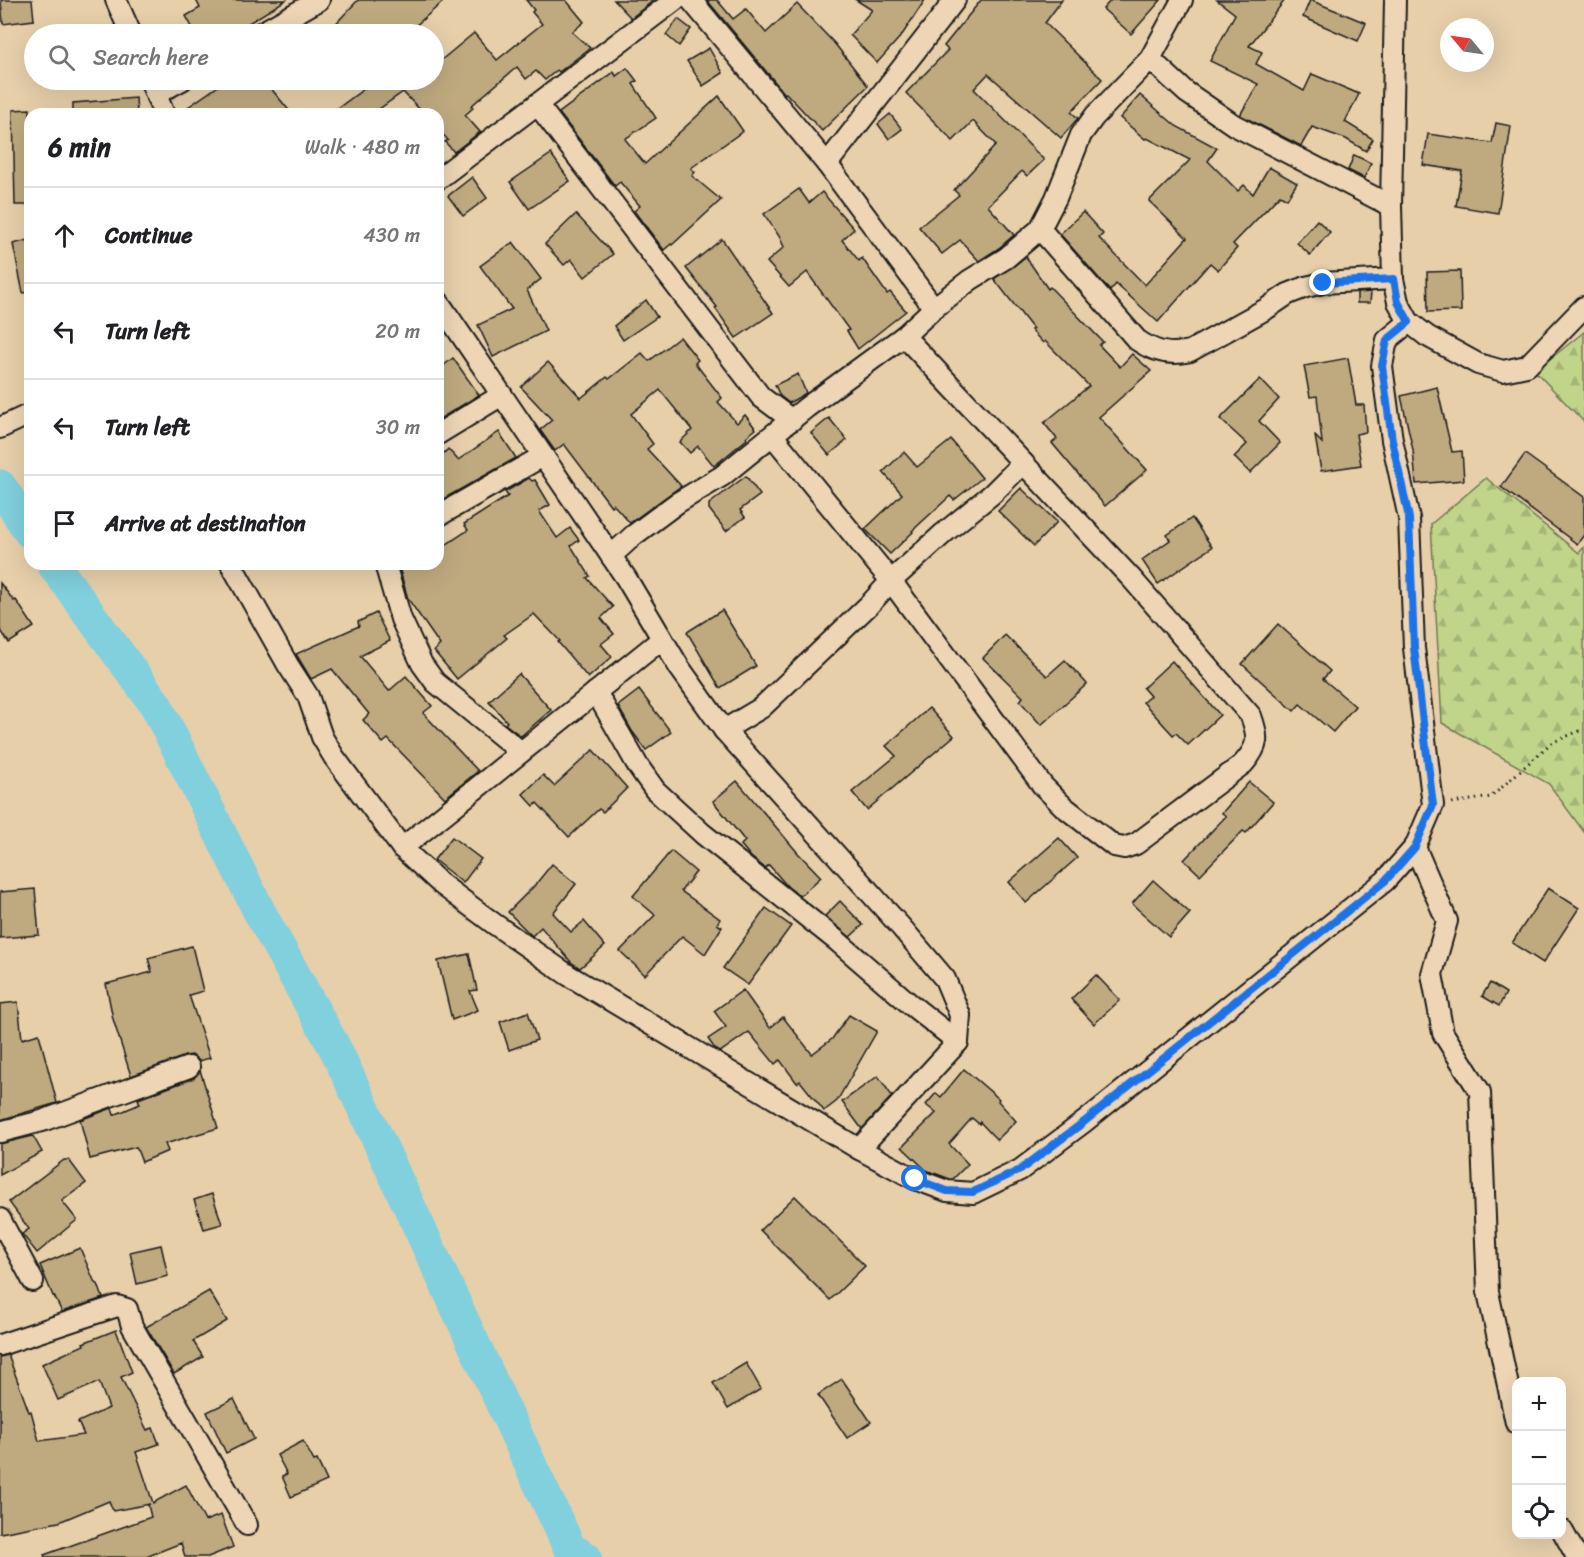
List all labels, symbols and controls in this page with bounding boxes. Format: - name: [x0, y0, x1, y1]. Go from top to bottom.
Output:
- north arrow: [1440, 18, 1494, 72]
- search box: [24, 24, 444, 90]
- text: Search here: [93, 38, 209, 77]
- icon: search: [45, 41, 78, 74]
- text: 6 min: [48, 124, 111, 170]
- text: Walk · 480 m: [305, 130, 420, 165]
- text: Continue: [105, 216, 193, 255]
- text: 430 m: [363, 218, 420, 253]
- icon: ahead: [48, 219, 81, 252]
- route end: [1309, 269, 1335, 295]
- text: Turn left: [105, 312, 190, 351]
- text: 20 m: [375, 314, 420, 349]
- icon: left: [48, 315, 81, 348]
- text: Turn left: [105, 408, 190, 447]
- text: 30 m: [376, 410, 420, 445]
- icon: left: [48, 411, 81, 444]
- text: Arrive at destination: [105, 504, 306, 543]
- icon: arrive: [48, 507, 81, 540]
- route start: [901, 1165, 927, 1191]
- map controls: [1512, 1377, 1566, 1539]
- button: +: [1512, 1377, 1566, 1431]
- button: −: [1512, 1431, 1566, 1485]
- button: locate: [1512, 1485, 1566, 1539]

